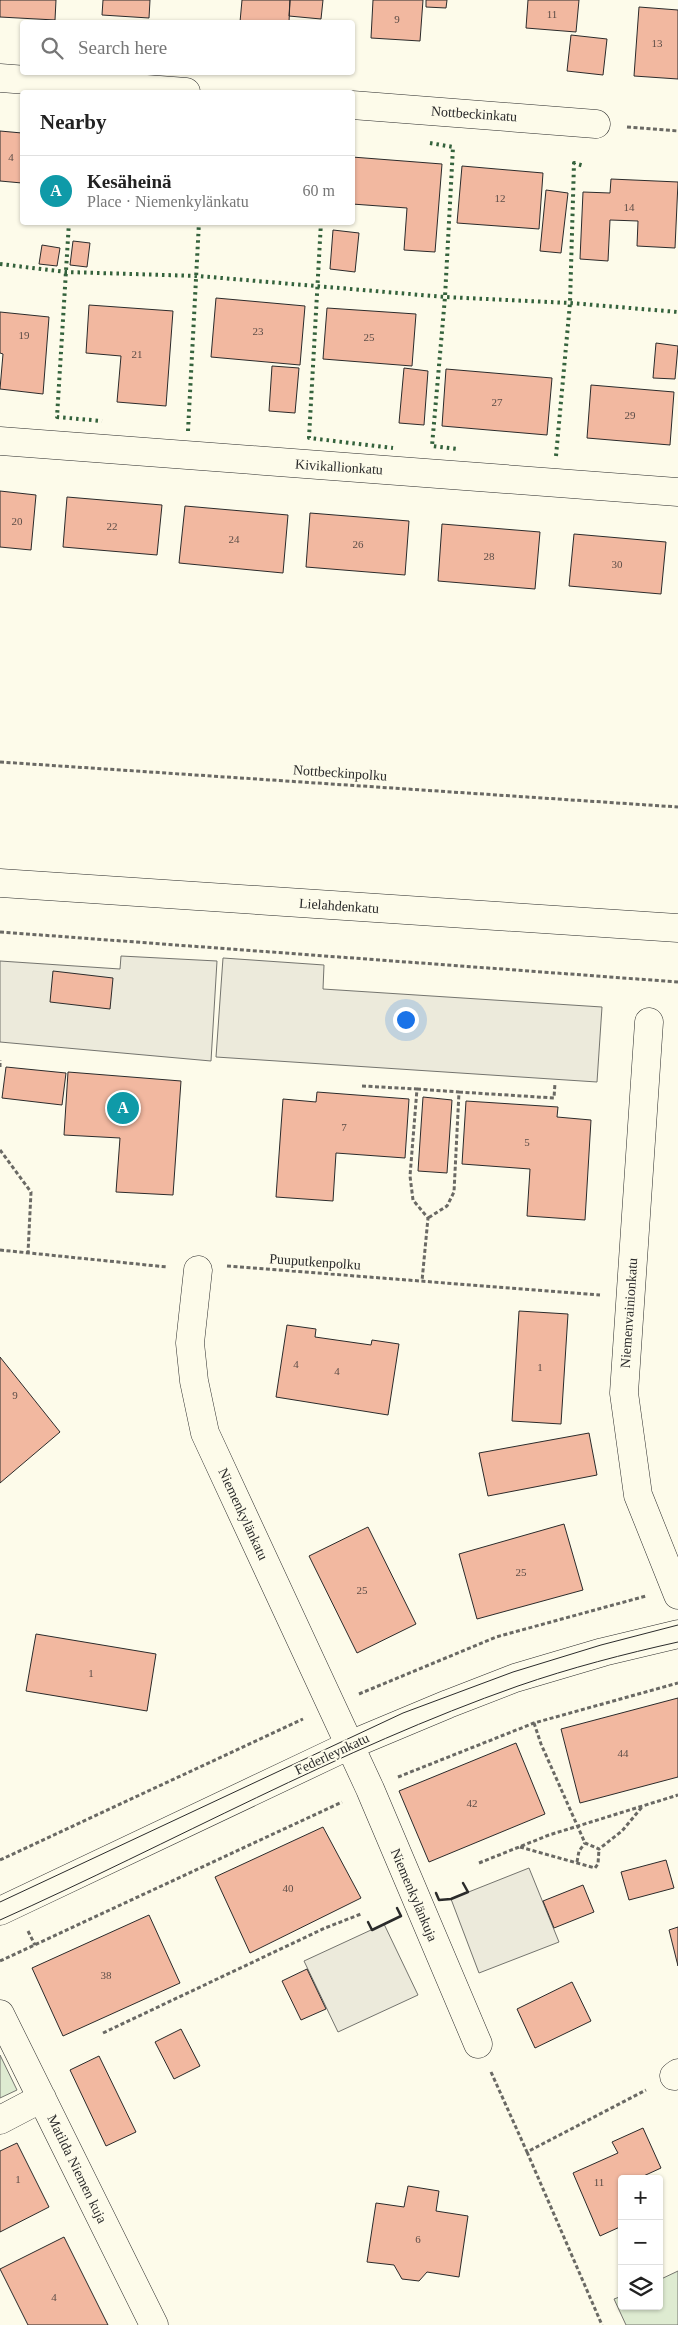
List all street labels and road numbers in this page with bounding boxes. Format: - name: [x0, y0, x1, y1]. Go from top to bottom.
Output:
- street label: Nottbeckinkatu: [430, 104, 518, 124]
- street label: Kivikallionkatu: [295, 456, 383, 478]
- street label: Nottbeckinpolku: [293, 762, 387, 784]
- street label: Lielahdenkatu: [299, 896, 379, 916]
- street label: Puuputkenpolku: [269, 1251, 361, 1273]
- street label: Niemenvainionkatu: [618, 1257, 640, 1369]
- street label: Niemenkylänkatu: [215, 1466, 271, 1562]
- street label: Federleynkatu: [293, 1730, 371, 1778]
- street label: Niemenkylänkuja: [388, 1846, 441, 1944]
- street label: Matilda Niemen kuja: [44, 2112, 110, 2226]

